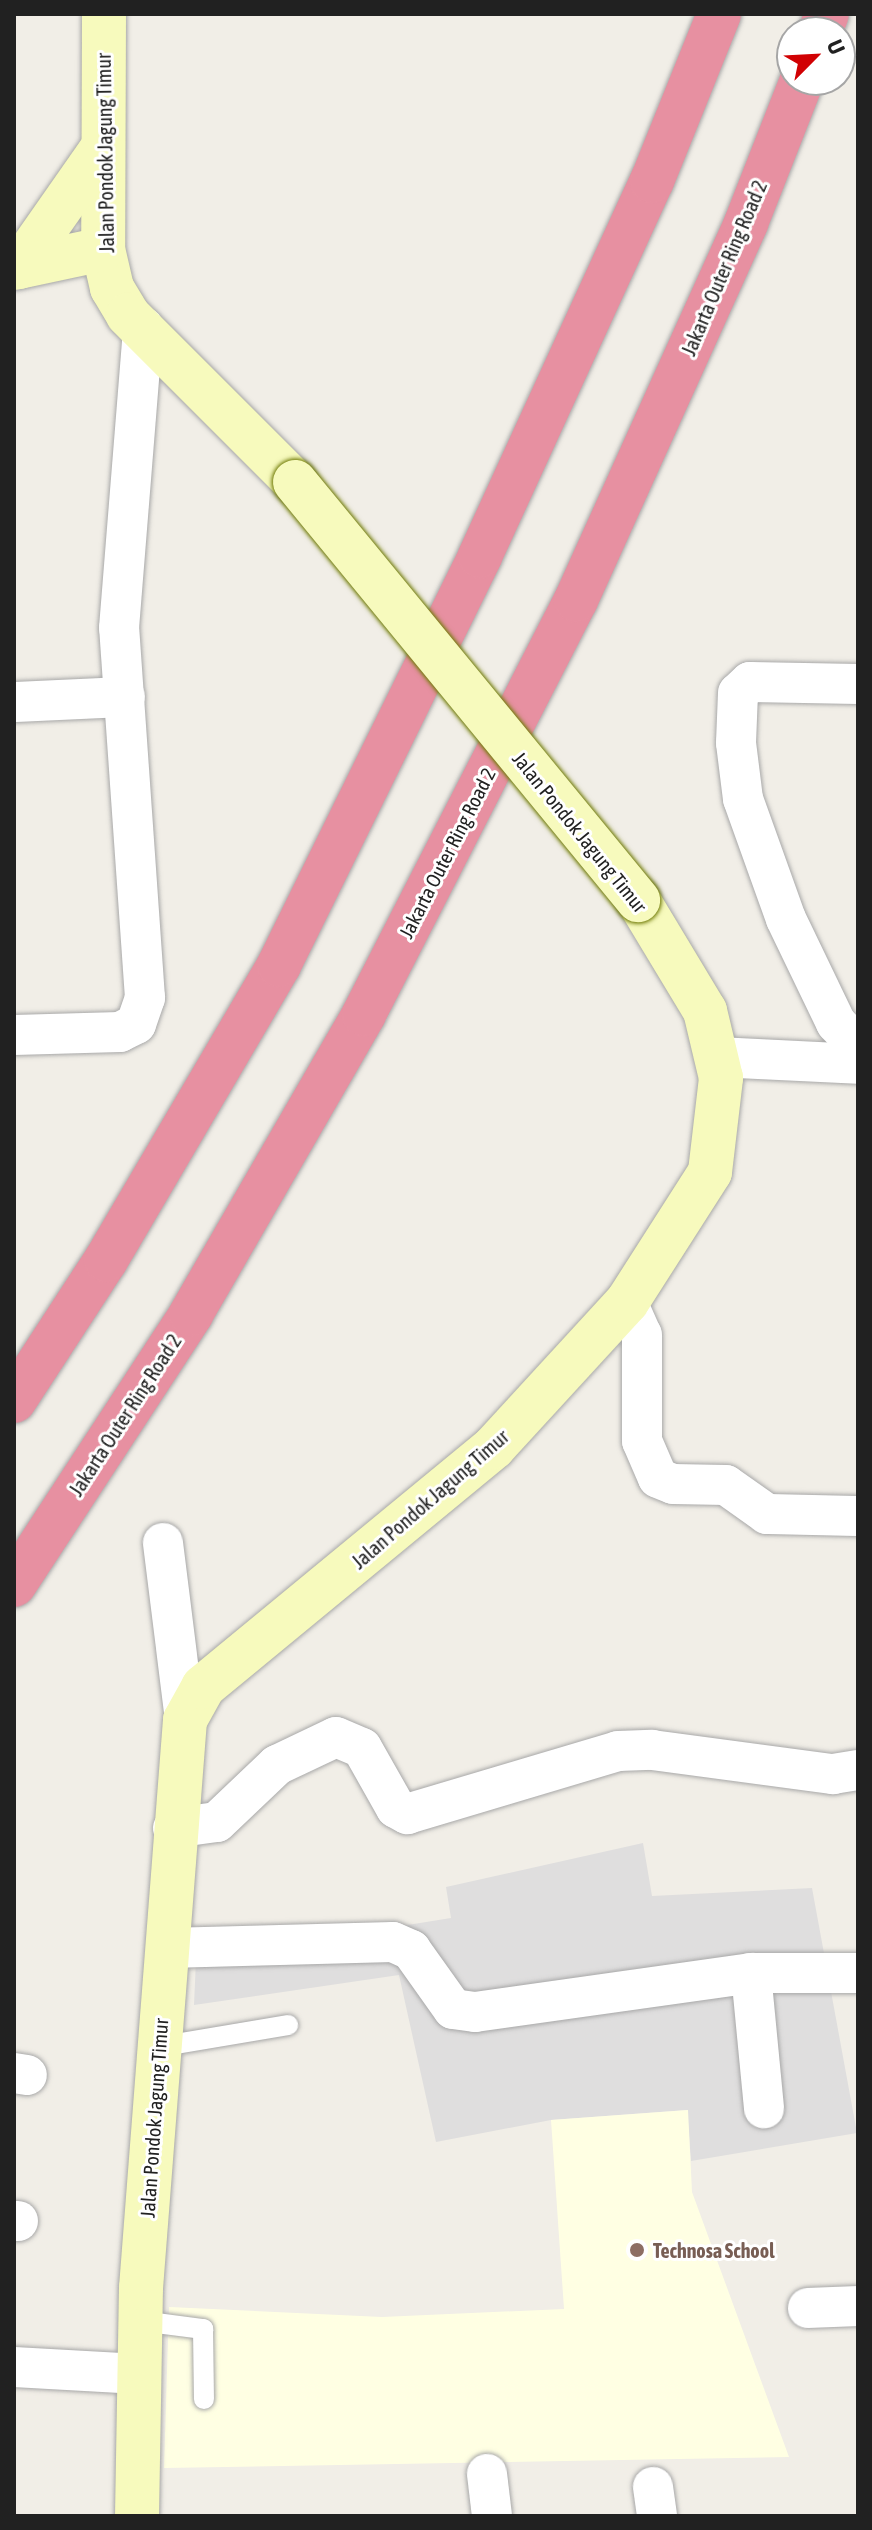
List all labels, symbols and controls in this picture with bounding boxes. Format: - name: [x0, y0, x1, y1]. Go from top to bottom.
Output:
- north arrow: [776, 16, 856, 96]
- text: U: [822, 36, 851, 58]
- street label: Jalan Pondok Jagung Timur: [91, 53, 119, 253]
- street label: Jakarta Outer Ring Road 2: [676, 177, 772, 359]
- street label: Jalan Pondok Jagung Timur: [508, 747, 652, 917]
- street label: Jakarta Outer Ring Road 2: [394, 764, 500, 942]
- street label: Jakarta Outer Ring Road 2: [64, 1330, 186, 1500]
- street label: Jalan Pondok Jagung Timur: [347, 1424, 513, 1574]
- street label: Jalan Pondok Jagung Timur: [135, 2018, 173, 2218]
- place label: Technosa School: [653, 2238, 774, 2262]
- marker: Technosa School: [628, 2241, 646, 2259]

